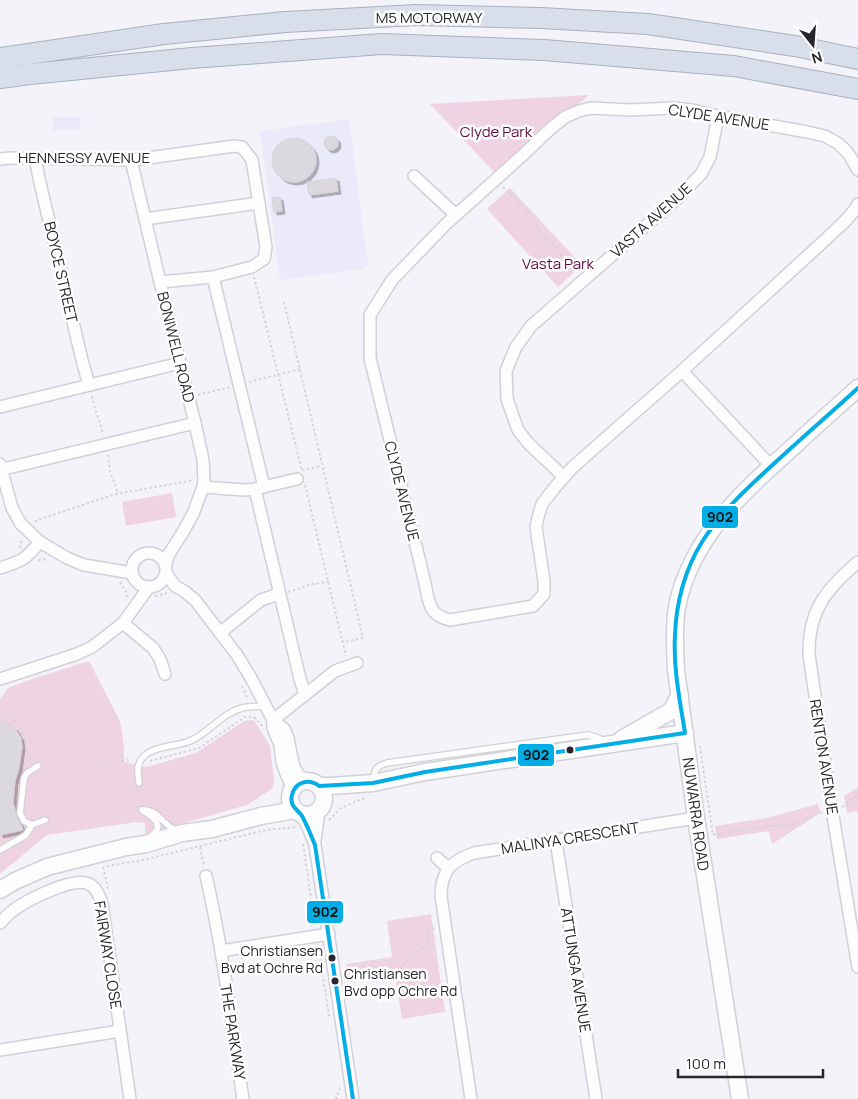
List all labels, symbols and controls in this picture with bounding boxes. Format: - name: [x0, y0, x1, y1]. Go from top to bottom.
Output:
- street label: M5 MOTORWAY: [376, 7, 483, 28]
- north arrow: [788, 20, 838, 70]
- text: N: [809, 47, 825, 68]
- street label: CLYDE AVENUE: [667, 99, 771, 135]
- park label: Clyde Park: [460, 121, 533, 142]
- street label: HENNESSY AVENUE: [18, 147, 150, 168]
- street label: VASTA AVENUE: [606, 178, 696, 262]
- street label: BOYCE STREET: [39, 219, 83, 325]
- park label: Vasta Park: [522, 253, 594, 274]
- street label: BONIWELL ROAD: [152, 289, 200, 405]
- street label: CLYDE AVENUE: [379, 439, 425, 543]
- line badge: 902: [701, 505, 739, 529]
- text: 902: [707, 507, 733, 526]
- street label: RENTON AVENUE: [804, 698, 844, 816]
- line badge: 902: [517, 743, 555, 767]
- text: 902: [523, 745, 549, 764]
- unlabelled marker: [565, 745, 575, 755]
- street label: NUWARRA ROAD: [678, 756, 714, 872]
- street label: MALINYA CRESCENT: [500, 817, 641, 859]
- street label: FAIRWAY CLOSE: [89, 900, 127, 1010]
- line badge: 902: [306, 900, 344, 924]
- text: 902: [312, 902, 338, 921]
- street label: ATTUNGA AVENUE: [556, 906, 596, 1034]
- place label: Christiansen Bvd at Ochre Rd: [221, 941, 323, 977]
- marker: Christiansen Bvd at Ochre Rd: [327, 953, 337, 963]
- place label: Christiansen Bvd opp Ochre Rd: [344, 964, 457, 1000]
- marker: Christiansen Bvd opp Ochre Rd: [330, 976, 340, 986]
- street label: THE PARKWAY: [215, 983, 251, 1082]
- scale bar: [678, 1046, 823, 1078]
- text: 100 m: [686, 1053, 726, 1074]

